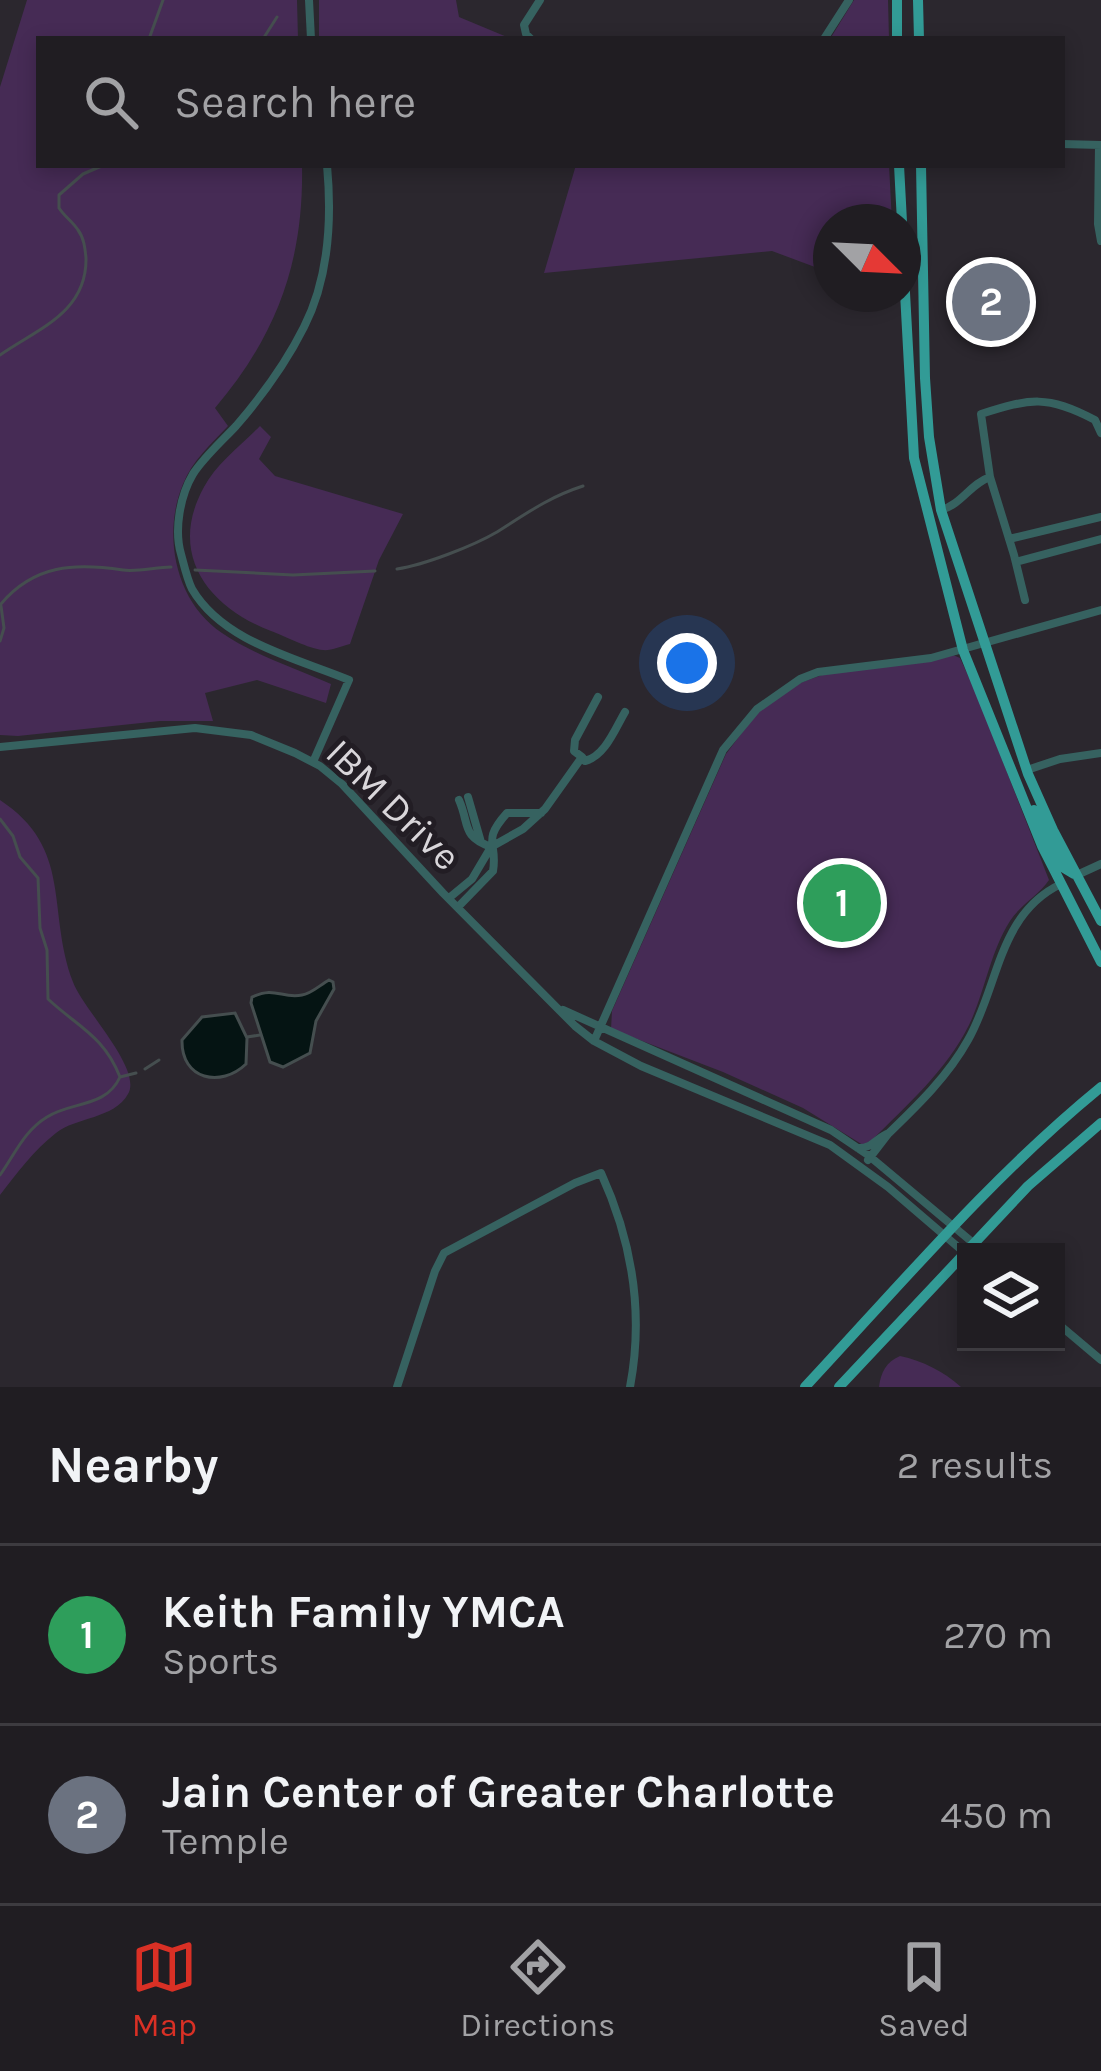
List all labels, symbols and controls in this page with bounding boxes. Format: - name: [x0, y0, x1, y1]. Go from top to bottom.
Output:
- search box: [36, 36, 1065, 168]
- icon: search: [78, 69, 144, 135]
- text: Search here: [174, 76, 416, 128]
- north arrow: [813, 204, 921, 312]
- pin: 2: [952, 257, 1030, 347]
- your location: [657, 633, 717, 693]
- street label: IBM Drive: [317, 730, 470, 880]
- pin: 1: [803, 858, 881, 948]
- map controls: [957, 1243, 1065, 1351]
- button: layers: [957, 1243, 1065, 1351]
- text: Nearby: [48, 1435, 218, 1495]
- text: 2 results: [897, 1442, 1053, 1488]
- text: Keith Family YMCA: [162, 1586, 565, 1638]
- text: 1: [80, 1612, 94, 1658]
- text: 270 m: [943, 1612, 1053, 1658]
- text: Sports: [162, 1638, 279, 1684]
- text: Jain Center of Greater Charlotte: [162, 1766, 835, 1818]
- text: 2: [75, 1792, 99, 1838]
- text: 450 m: [940, 1792, 1053, 1838]
- text: Temple: [162, 1818, 289, 1864]
- tab: Map: [131, 1934, 197, 2044]
- tab: Directions: [460, 1934, 615, 2044]
- tab: Saved: [878, 1934, 970, 2044]

